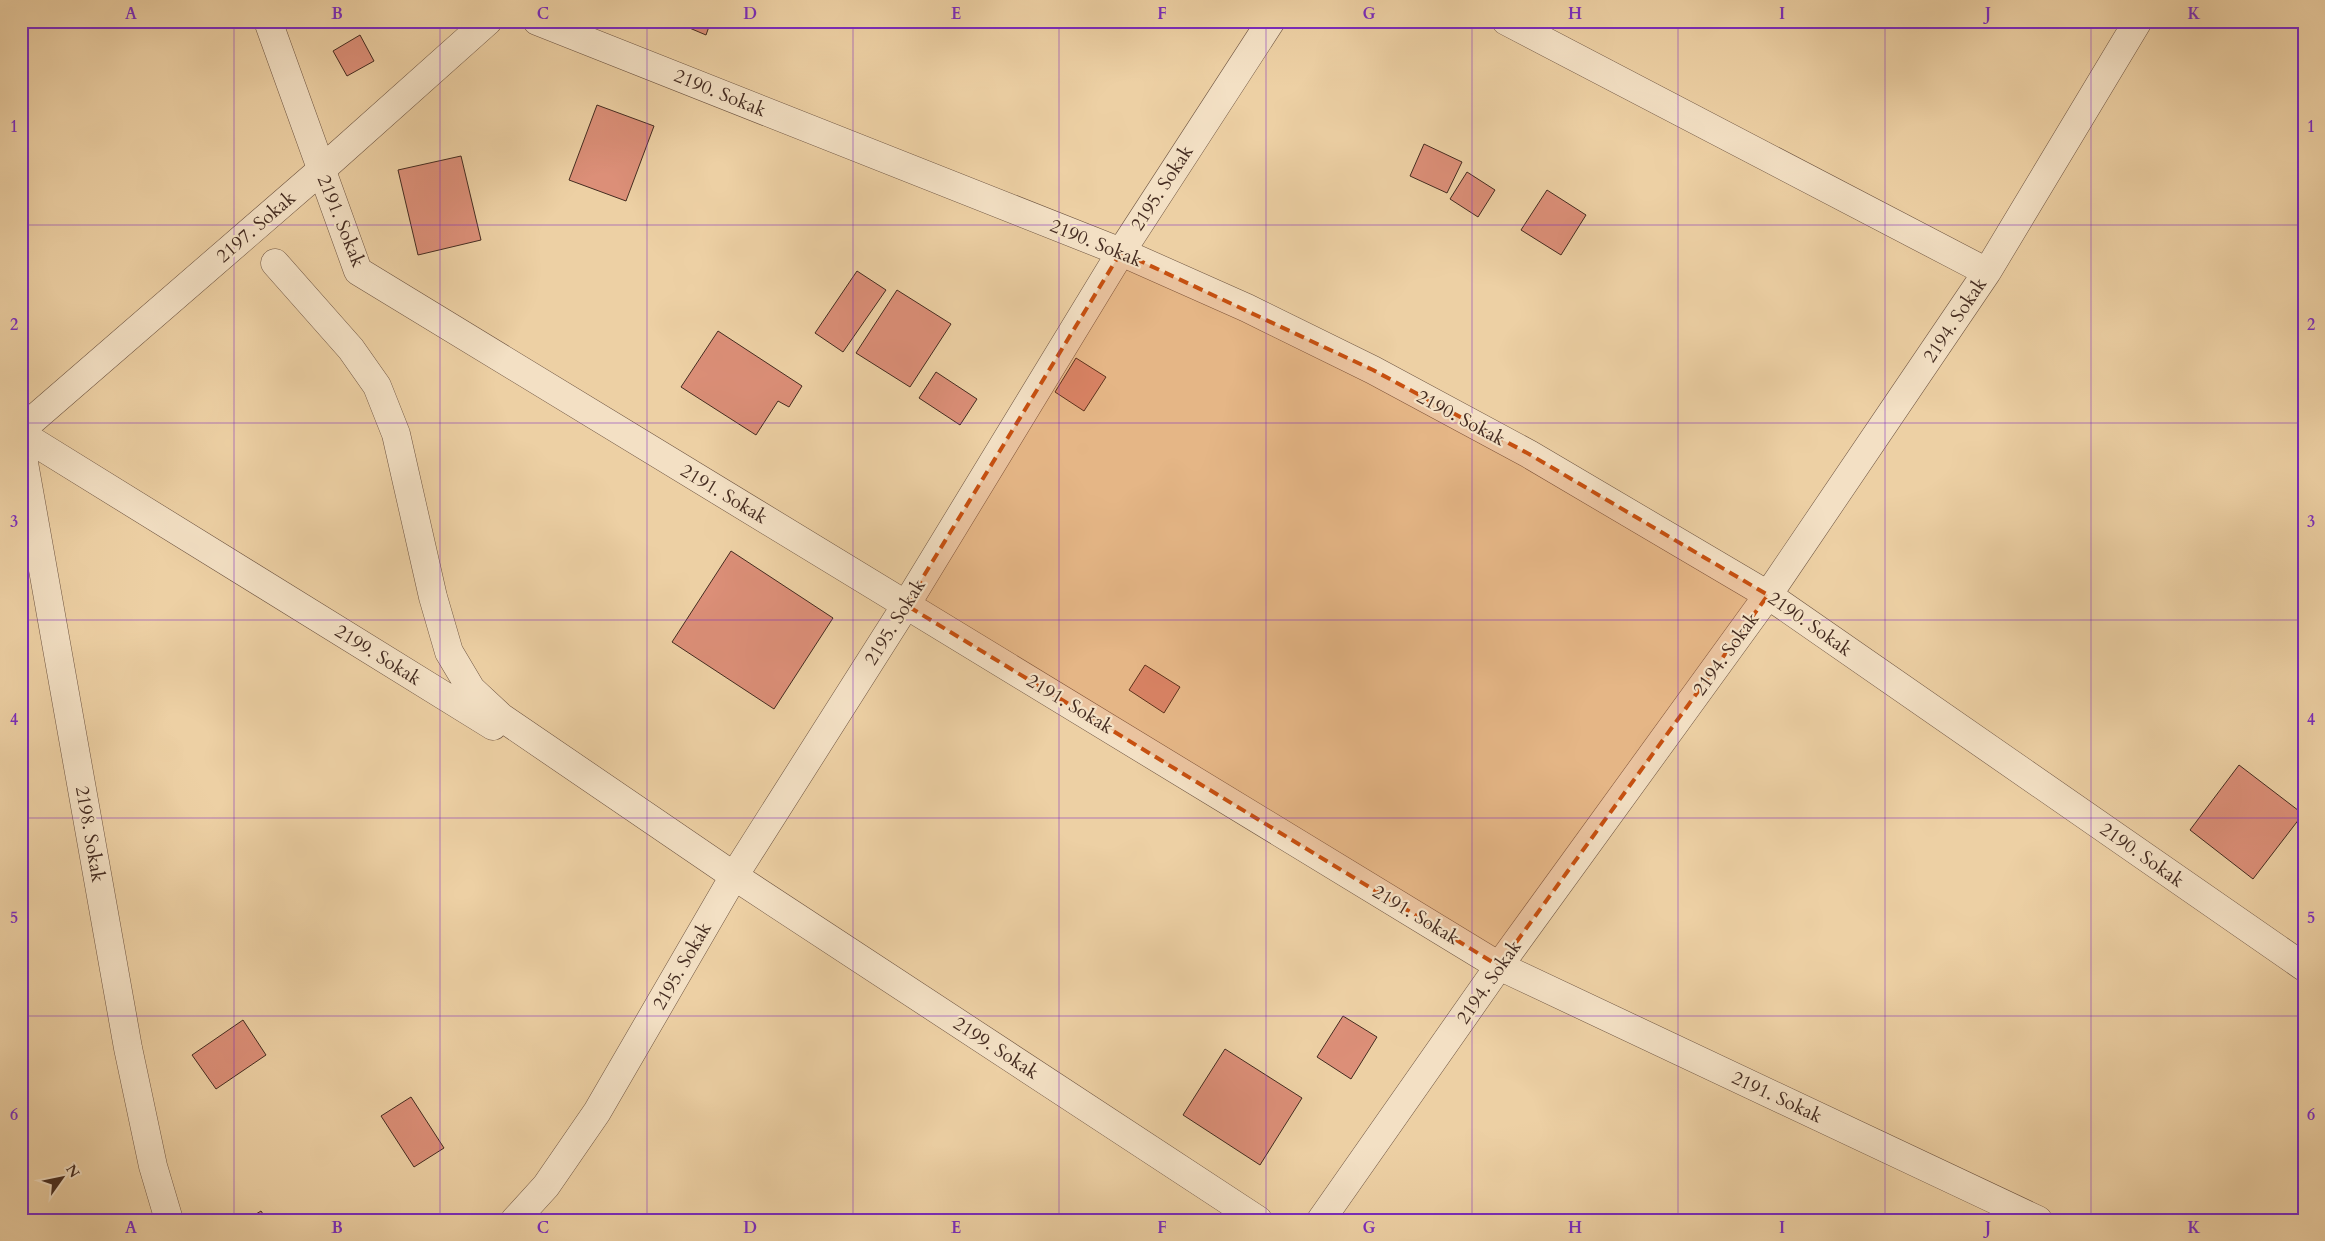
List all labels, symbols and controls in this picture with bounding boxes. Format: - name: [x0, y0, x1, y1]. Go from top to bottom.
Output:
- text: A: [125, 3, 137, 25]
- text: B: [331, 3, 343, 25]
- text: C: [537, 3, 549, 25]
- text: D: [743, 3, 757, 25]
- text: E: [951, 3, 961, 25]
- text: F: [1157, 3, 1167, 25]
- text: G: [1362, 3, 1376, 25]
- text: H: [1568, 3, 1582, 25]
- text: I: [1779, 3, 1785, 25]
- text: J: [1983, 3, 1991, 25]
- text: K: [2188, 3, 2201, 25]
- street label: 2190. Sokak: [670, 63, 771, 124]
- text: 1: [10, 116, 18, 138]
- text: 1: [2307, 116, 2315, 138]
- street label: 2195. Sokak: [1125, 139, 1200, 236]
- street label: 2191. Sokak: [311, 171, 372, 272]
- street label: 2197. Sokak: [211, 185, 302, 269]
- street label: 2190. Sokak: [1046, 213, 1147, 274]
- street label: 2194. Sokak: [1917, 272, 1993, 368]
- text: 2: [10, 314, 18, 336]
- text: 2: [2307, 314, 2315, 336]
- street label: 2190. Sokak: [1412, 384, 1511, 453]
- street label: 2191. Sokak: [676, 458, 773, 531]
- text: 3: [10, 511, 18, 533]
- text: 3: [2307, 511, 2315, 533]
- street label: 2195. Sokak: [858, 573, 932, 670]
- street label: 2190. Sokak: [1763, 585, 1858, 663]
- street label: 2194. Sokak: [1687, 606, 1766, 701]
- street label: 2199. Sokak: [330, 618, 427, 692]
- street label: 2191. Sokak: [1022, 668, 1119, 741]
- text: 4: [10, 709, 18, 731]
- text: 4: [2307, 709, 2315, 731]
- street label: 2198. Sokak: [69, 784, 111, 885]
- street label: 2190. Sokak: [2095, 816, 2190, 894]
- street label: 2191. Sokak: [1368, 879, 1465, 952]
- text: 5: [10, 907, 18, 929]
- text: 5: [2307, 907, 2315, 929]
- street label: 2195. Sokak: [646, 917, 718, 1015]
- street label: 2194. Sokak: [1450, 934, 1528, 1029]
- street label: 2199. Sokak: [948, 1011, 1045, 1086]
- street label: 2191. Sokak: [1727, 1065, 1827, 1130]
- text: 6: [10, 1104, 18, 1126]
- text: 6: [2307, 1104, 2315, 1126]
- north arrow: [38, 1154, 88, 1204]
- text: N: [61, 1161, 84, 1181]
- text: A: [125, 1217, 137, 1239]
- text: B: [331, 1217, 343, 1239]
- text: C: [537, 1217, 549, 1239]
- text: D: [743, 1217, 757, 1239]
- text: E: [951, 1217, 961, 1239]
- text: F: [1157, 1217, 1167, 1239]
- text: G: [1362, 1217, 1376, 1239]
- text: H: [1568, 1217, 1582, 1239]
- text: I: [1779, 1217, 1785, 1239]
- text: J: [1983, 1217, 1991, 1239]
- text: K: [2188, 1217, 2201, 1239]

